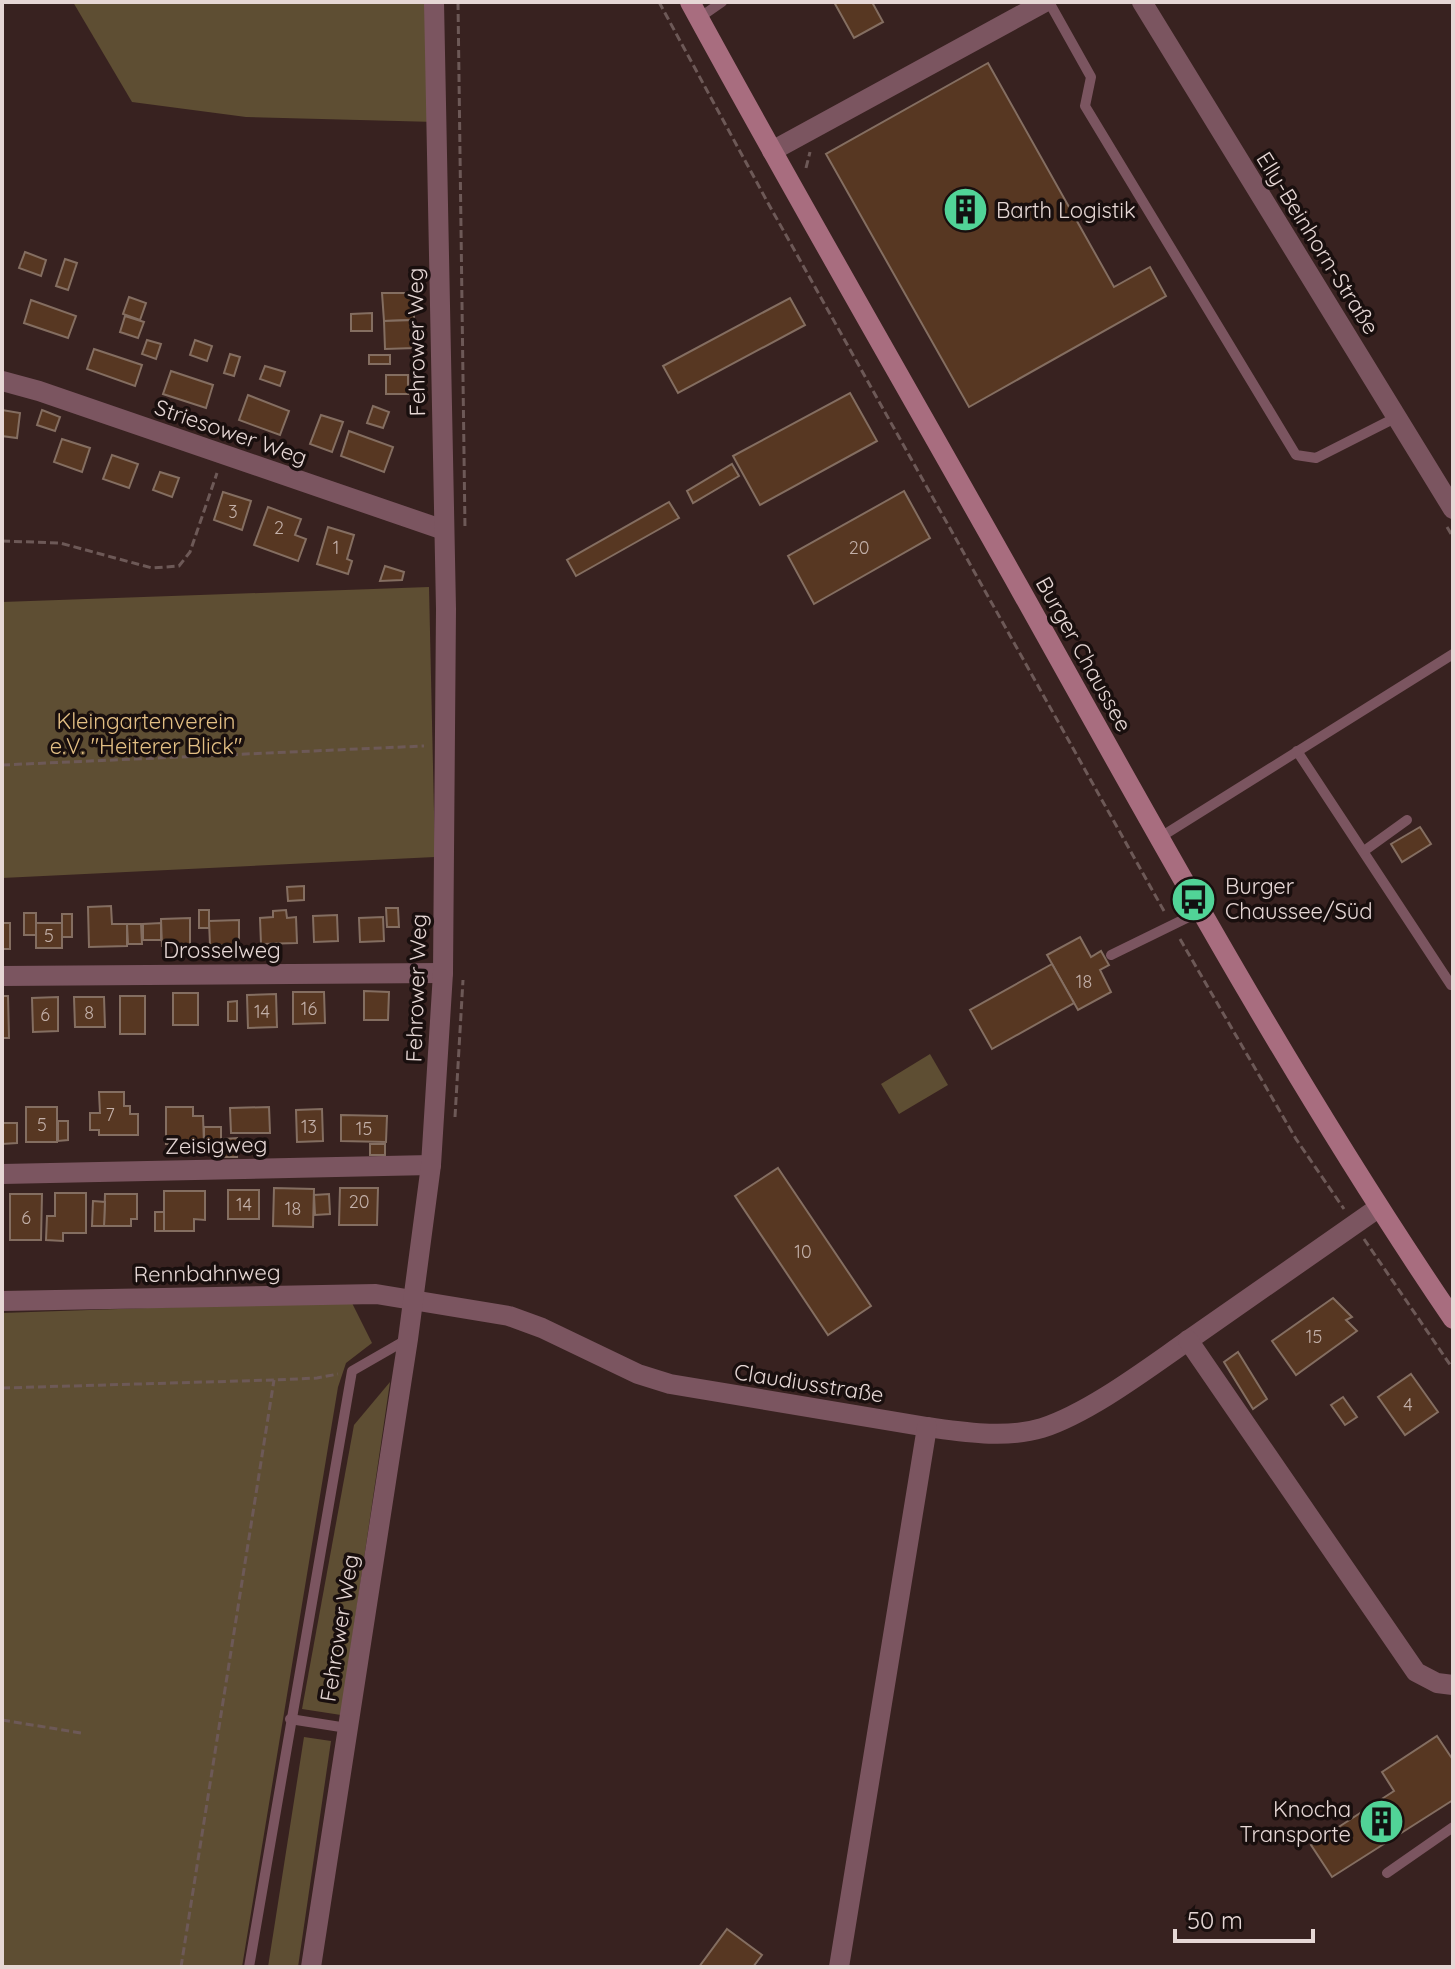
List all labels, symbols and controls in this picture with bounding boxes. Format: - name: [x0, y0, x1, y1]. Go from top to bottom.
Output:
- street label: Elly-Beinhorn-Straße: [1250, 146, 1386, 340]
- building icon: Barth Logistik: [941, 186, 989, 234]
- place label: Barth Logistik: [996, 196, 1136, 224]
- street label: Fehrower Weg: [401, 267, 431, 417]
- street label: Striesower Weg: [151, 393, 311, 471]
- house number: 3: [228, 500, 238, 523]
- house number: 2: [274, 516, 284, 539]
- house number: 1: [333, 536, 339, 559]
- house number: 20: [849, 536, 869, 559]
- street label: Burger Chaussee: [1030, 571, 1138, 737]
- park label: Kleingartenverein e.V. "Heiterer Blick": [50, 707, 242, 760]
- place label: Burger Chaussee/Süd: [1225, 872, 1373, 925]
- bus stop icon: Burger Chaussee/Süd: [1170, 875, 1218, 923]
- street label: Fehrower Weg: [399, 913, 433, 1063]
- house number: 5: [44, 924, 54, 947]
- street label: Drosselweg: [163, 936, 281, 964]
- house number: 18: [1076, 970, 1092, 993]
- house number: 16: [301, 997, 317, 1020]
- house number: 14: [254, 1000, 270, 1023]
- house number: 8: [84, 1001, 94, 1024]
- house number: 6: [40, 1003, 50, 1026]
- house number: 7: [105, 1103, 115, 1126]
- house number: 5: [37, 1113, 47, 1136]
- house number: 13: [301, 1115, 317, 1138]
- house number: 15: [356, 1117, 372, 1140]
- street label: Zeisigweg: [164, 1130, 268, 1160]
- house number: 20: [349, 1190, 369, 1213]
- house number: 14: [236, 1193, 252, 1216]
- house number: 18: [285, 1197, 301, 1220]
- house number: 6: [21, 1206, 31, 1229]
- house number: 10: [794, 1240, 812, 1263]
- street label: Rennbahnweg: [133, 1258, 281, 1288]
- house number: 15: [1306, 1325, 1322, 1348]
- street label: Claudiusstraße: [732, 1357, 886, 1409]
- house number: 4: [1403, 1393, 1413, 1416]
- street label: Fehrower Weg: [314, 1552, 364, 1704]
- place label: Knocha Transporte: [1240, 1795, 1351, 1848]
- building icon: Knocha Transporte: [1358, 1798, 1406, 1846]
- scale bar: [1175, 1893, 1313, 1943]
- text: 50 m: [1187, 1905, 1243, 1935]

